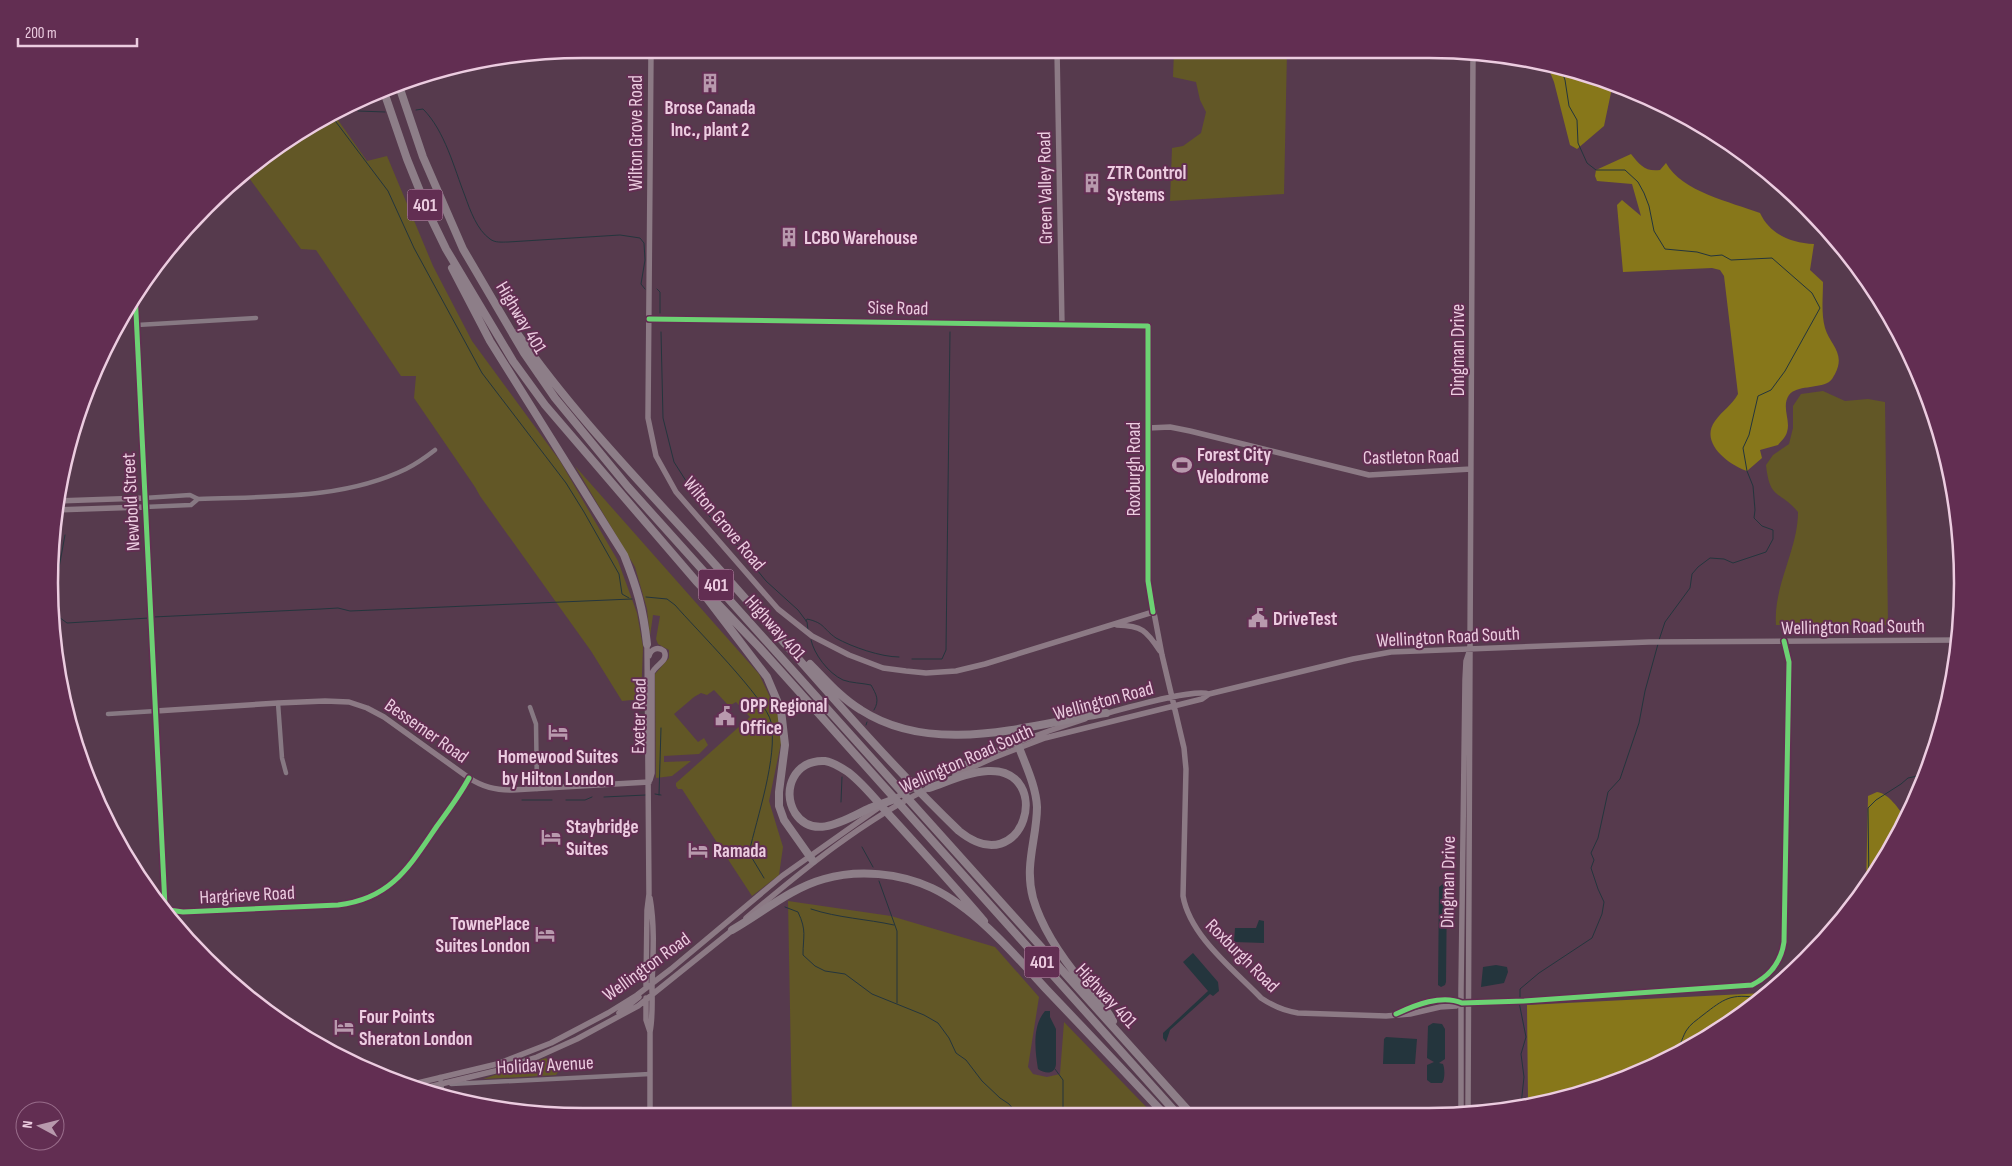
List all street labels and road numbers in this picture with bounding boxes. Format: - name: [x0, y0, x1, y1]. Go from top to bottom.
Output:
- street label: Wilton Grove Road: [625, 75, 648, 191]
- street label: Green Valley Road: [1033, 131, 1058, 245]
- road number: 401: [408, 190, 442, 220]
- street label: Highway 401: [490, 278, 551, 358]
- street label: Sise Road: [867, 296, 929, 321]
- street label: Dingman Drive: [1447, 304, 1470, 396]
- street label: Roxburgh Road: [1123, 422, 1146, 516]
- street label: Castleton Road: [1363, 445, 1459, 470]
- street label: Newbold Street: [117, 452, 146, 552]
- street label: Wilton Grove Road: [678, 472, 770, 576]
- road number: 401: [698, 570, 734, 600]
- street label: Highway 401: [740, 591, 810, 666]
- street label: Wellington Road South: [1781, 615, 1925, 640]
- street label: Wellington Road South: [1376, 622, 1520, 653]
- street label: Wellington Road: [1051, 677, 1156, 726]
- street label: Exeter Road: [627, 678, 652, 754]
- street label: Bessemer Road: [380, 694, 473, 769]
- street label: Wellington Road South: [896, 720, 1037, 799]
- street label: Dingman Drive: [1436, 836, 1461, 928]
- street label: Hargrieve Road: [199, 882, 295, 909]
- street label: Roxburgh Road: [1200, 914, 1284, 998]
- street label: Wellington Road: [599, 928, 695, 1007]
- road number: 401: [1024, 946, 1060, 978]
- street label: Highway 401: [1070, 959, 1142, 1033]
- street label: Holiday Avenue: [496, 1051, 594, 1080]

